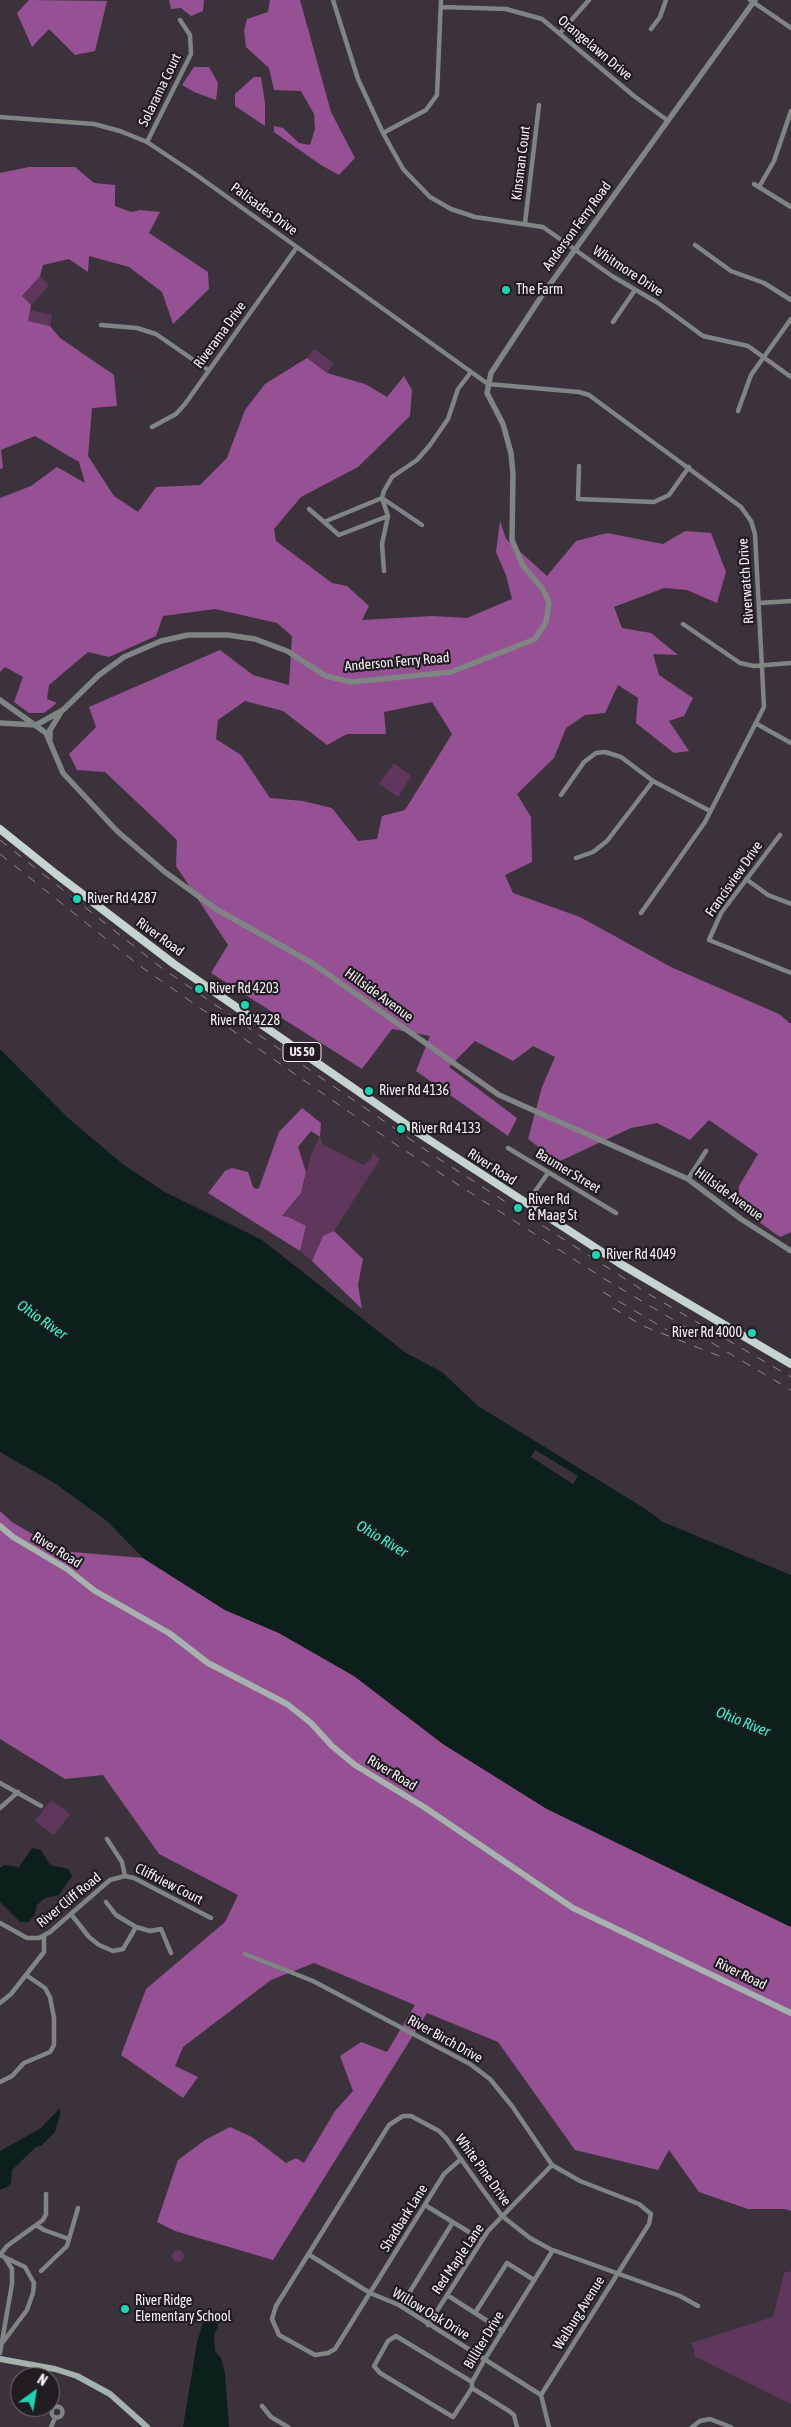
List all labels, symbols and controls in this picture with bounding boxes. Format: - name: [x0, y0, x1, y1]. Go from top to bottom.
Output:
- street label: Orangelawn Drive: [554, 12, 636, 84]
- street label: Solarama Court: [135, 51, 185, 129]
- street label: Kinsman Court: [508, 125, 534, 201]
- street label: Anderson Ferry Road: [539, 178, 615, 274]
- street label: Palisades Drive: [227, 179, 301, 239]
- street label: Whitmore Drive: [590, 242, 666, 300]
- place label: The Farm: [516, 282, 563, 298]
- marker: The Farm: [500, 284, 512, 296]
- street label: Riverama Drive: [190, 298, 250, 372]
- street label: Riverwatch Drive: [735, 538, 757, 624]
- street label: Anderson Ferry Road: [344, 649, 450, 675]
- street label: Francisview Drive: [702, 838, 766, 920]
- place label: River Rd 4287: [87, 891, 157, 907]
- marker: River Rd 4287: [71, 893, 83, 905]
- street label: River Road: [133, 914, 187, 960]
- street label: Hillside Avenue: [341, 965, 417, 1025]
- place label: River Rd 4203: [209, 981, 279, 997]
- marker: River Rd 4203: [193, 983, 205, 995]
- marker: River Rd 4228: [239, 999, 251, 1011]
- place label: River Rd 4228: [210, 1013, 280, 1029]
- road number: US 50: [283, 1042, 321, 1062]
- place label: River Rd 4136: [379, 1083, 449, 1099]
- marker: River Rd 4136: [363, 1085, 375, 1097]
- place label: River Rd 4133: [411, 1121, 481, 1137]
- marker: River Rd 4133: [395, 1123, 407, 1135]
- street label: River Road: [464, 1145, 520, 1189]
- street label: Baumer Street: [532, 1145, 604, 1197]
- street label: Hillside Avenue: [691, 1164, 767, 1224]
- place label: River Rd & Maag St: [528, 1192, 577, 1224]
- marker: River Rd & Maag St: [512, 1202, 524, 1214]
- place label: River Rd 4049: [606, 1247, 676, 1263]
- marker: River Rd 4049: [590, 1249, 602, 1261]
- water label: Ohio River: [14, 1296, 70, 1344]
- place label: River Rd 4000: [672, 1325, 742, 1341]
- marker: River Rd 4000: [746, 1327, 758, 1339]
- water label: Ohio River: [353, 1517, 411, 1561]
- street label: River Road: [29, 1528, 85, 1572]
- water label: Ohio River: [713, 1703, 773, 1741]
- street label: River Road: [364, 1752, 420, 1794]
- street label: Cliffview Court: [132, 1860, 206, 1908]
- street label: River Cliff Road: [34, 1869, 104, 1931]
- street label: River Road: [713, 1954, 769, 1994]
- street label: River Birch Drive: [404, 2011, 486, 2067]
- street label: White Pine Drive: [451, 2131, 515, 2209]
- street label: Shadbark Lane: [377, 2181, 431, 2255]
- street label: Red Maple Lane: [428, 2221, 488, 2297]
- street label: Walburg Avenue: [550, 2273, 608, 2353]
- street label: Willow Oak Drive: [389, 2284, 473, 2344]
- place label: River Ridge Elementary School: [135, 2293, 231, 2326]
- marker: River Ridge Elementary School: [119, 2303, 131, 2315]
- street label: Billiter Drive: [460, 2308, 508, 2372]
- north arrow: [10, 2367, 60, 2417]
- text: N: [35, 2371, 50, 2389]

